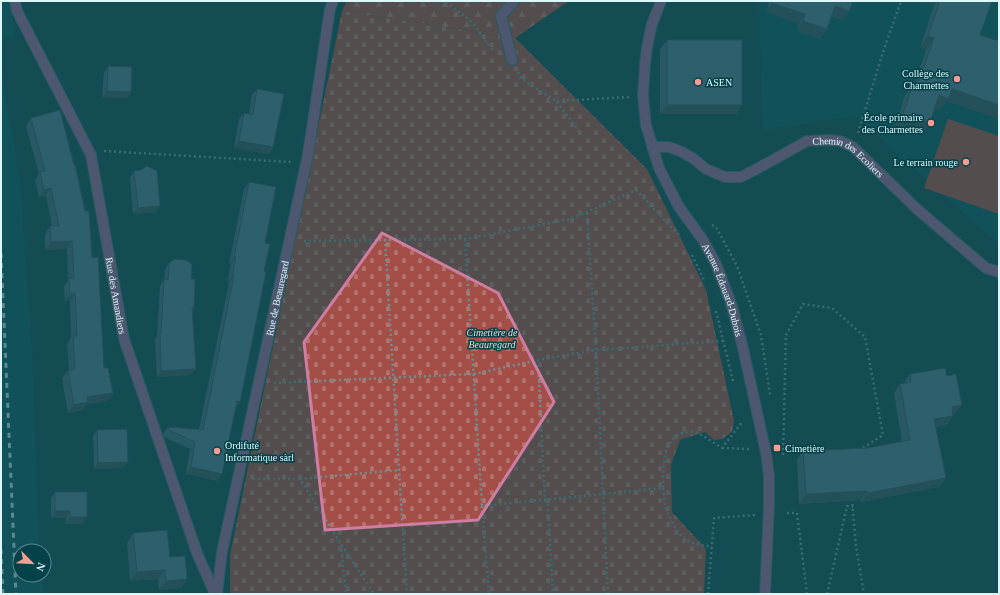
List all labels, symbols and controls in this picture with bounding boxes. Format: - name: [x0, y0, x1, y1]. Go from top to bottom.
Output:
- place label: Collège des Charmettes: [902, 68, 949, 91]
- marker: Collège des Charmettes: [952, 74, 962, 84]
- marker: ASEN: [693, 77, 703, 87]
- place label: ASEN: [706, 77, 732, 88]
- place label: École primaire des Charmettes: [862, 112, 924, 135]
- marker: École primaire des Charmettes: [926, 118, 936, 128]
- street label: Chemin des Ecoliers: [812, 135, 886, 180]
- place label: Le terrain rouge: [894, 157, 959, 168]
- marker: Le terrain rouge: [961, 157, 971, 167]
- street label: Avenue Édouard-Dubois: [700, 241, 745, 338]
- street label: Rue des Amandiers: [103, 256, 128, 335]
- street label: Rue de Beauregard: [264, 260, 291, 337]
- park label: Cimetière de Beauregard: [466, 327, 518, 350]
- place label: Ordifuté Informatique sàrl: [225, 440, 294, 463]
- marker: Cimetière: [772, 443, 782, 453]
- place label: Cimetière: [785, 443, 825, 454]
- marker: Ordifuté Informatique sàrl: [212, 446, 222, 456]
- north arrow: [12, 543, 52, 583]
- text: N: [34, 561, 48, 573]

